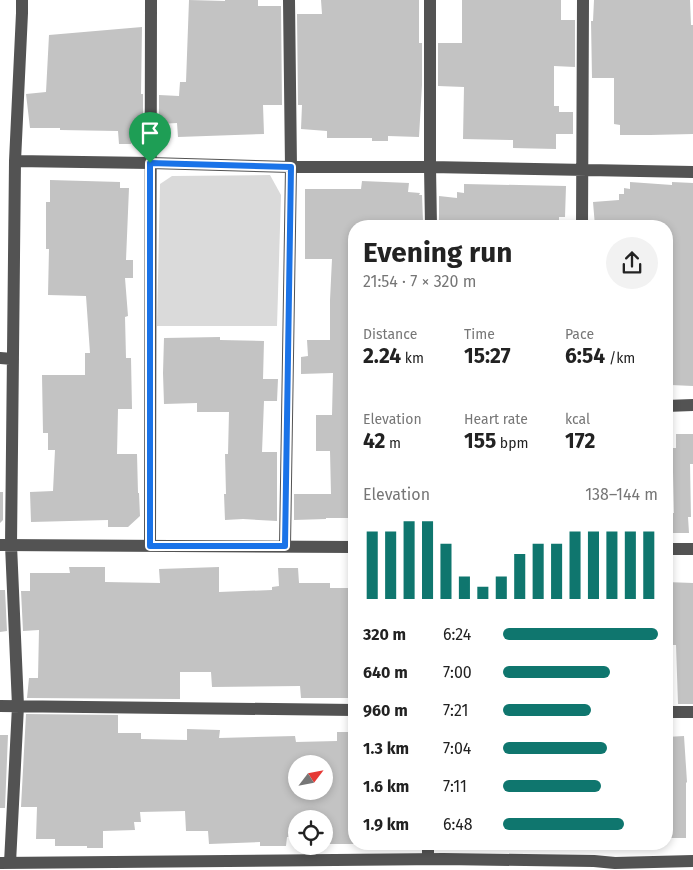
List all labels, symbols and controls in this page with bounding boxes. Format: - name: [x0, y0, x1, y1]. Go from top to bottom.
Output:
- pin: [129, 112, 171, 163]
- icon: arrive: [136, 119, 164, 147]
- text: Evening run: [363, 236, 512, 269]
- button: share: [606, 237, 658, 289]
- text: 21:54 · 7 × 320 m: [363, 272, 476, 291]
- text: Distance: [363, 326, 417, 343]
- text: Time: [464, 326, 495, 343]
- text: Pace: [565, 326, 594, 343]
- text: 2.24: [363, 343, 401, 369]
- text: 15:27: [464, 343, 511, 369]
- text: 6:54: [565, 343, 605, 369]
- text: km: [401, 350, 424, 367]
- text: /km: [605, 350, 635, 367]
- text: Elevation: [363, 411, 422, 428]
- text: Heart rate: [464, 411, 528, 428]
- text: kcal: [565, 411, 590, 428]
- text: 42: [363, 428, 385, 454]
- text: 155: [464, 428, 496, 454]
- text: 172: [565, 428, 595, 454]
- text: m: [385, 435, 401, 452]
- text: bpm: [496, 435, 529, 452]
- text: Elevation: [363, 485, 430, 504]
- text: 138–144 m: [585, 485, 658, 504]
- text: 320 m: [363, 625, 406, 644]
- text: 6:24: [443, 625, 471, 644]
- text: 640 m: [363, 663, 408, 682]
- text: 7:00: [443, 663, 472, 682]
- text: 960 m: [363, 701, 408, 720]
- text: 7:21: [443, 701, 468, 720]
- text: 1.3 km: [363, 739, 409, 758]
- text: 7:04: [443, 739, 471, 758]
- north arrow: [288, 755, 332, 800]
- map controls: [288, 755, 333, 855]
- text: 1.6 km: [363, 777, 409, 796]
- text: 7:11: [443, 777, 467, 796]
- button: locate: [288, 810, 333, 855]
- text: 1.9 km: [363, 815, 409, 834]
- text: 6:48: [443, 815, 473, 834]

